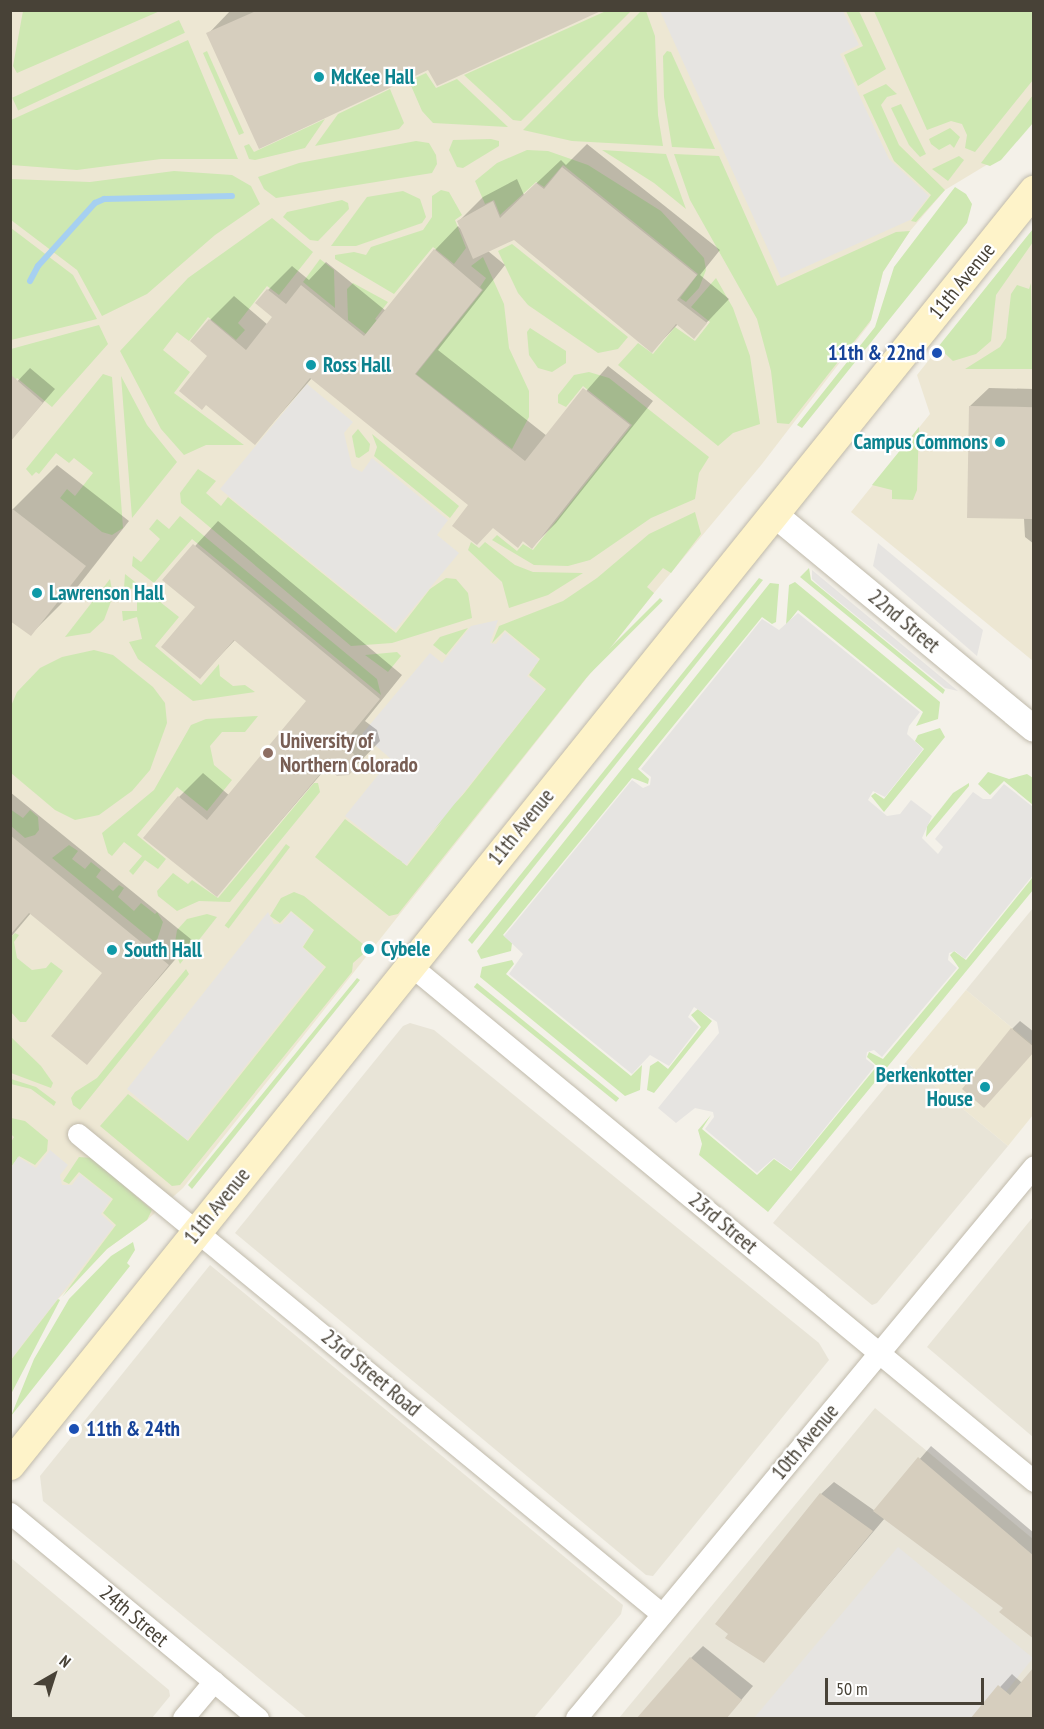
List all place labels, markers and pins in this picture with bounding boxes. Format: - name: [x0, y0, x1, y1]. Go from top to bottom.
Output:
- place label: McKee Hall: [331, 64, 415, 90]
- marker: McKee Hall: [312, 70, 326, 84]
- place label: 11th & 22nd: [828, 340, 925, 366]
- marker: 11th & 22nd: [930, 346, 944, 360]
- place label: Ross Hall: [323, 352, 391, 378]
- marker: Ross Hall: [304, 358, 318, 372]
- place label: Campus Commons: [853, 429, 988, 455]
- marker: Campus Commons: [993, 435, 1007, 449]
- place label: Lawrenson Hall: [49, 580, 164, 606]
- marker: Lawrenson Hall: [30, 586, 44, 600]
- place label: University of Northern Colorado: [280, 728, 418, 778]
- marker: University of Northern Colorado: [261, 746, 275, 760]
- place label: Cybele: [381, 936, 430, 962]
- place label: South Hall: [124, 937, 202, 963]
- marker: Cybele: [362, 942, 376, 956]
- marker: South Hall: [105, 943, 119, 957]
- place label: Berkenkotter House: [876, 1062, 973, 1112]
- marker: Berkenkotter House: [978, 1080, 992, 1094]
- place label: 11th & 24th: [86, 1416, 180, 1442]
- marker: 11th & 24th: [67, 1422, 81, 1436]

